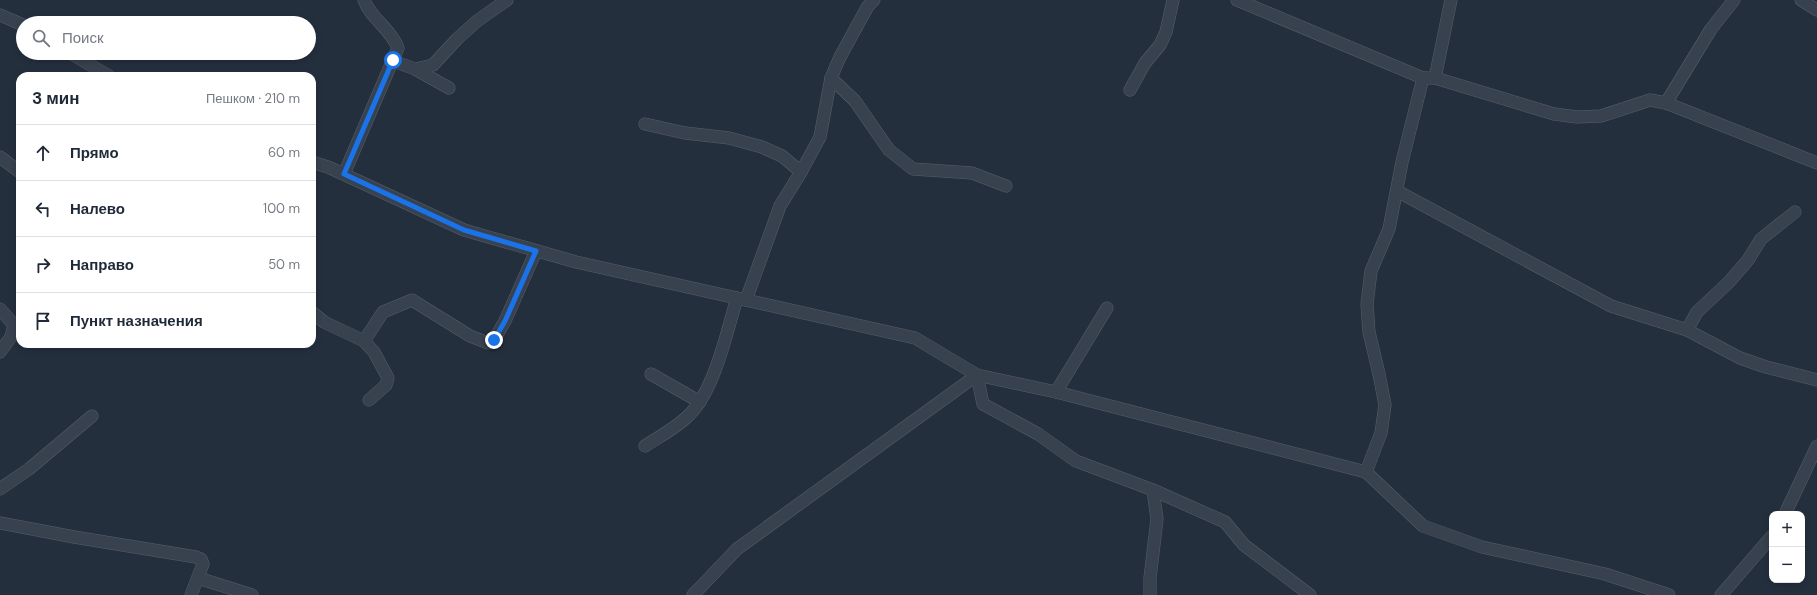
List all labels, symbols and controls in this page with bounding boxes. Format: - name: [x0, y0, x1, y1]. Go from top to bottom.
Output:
- search box: [16, 16, 316, 60]
- icon: search: [30, 27, 52, 49]
- text: Поиск: [62, 28, 104, 48]
- route start: [384, 51, 402, 69]
- text: 3 мин: [32, 87, 80, 109]
- text: Пешком · 210 m: [206, 90, 300, 107]
- icon: ahead: [32, 142, 54, 164]
- text: Прямо: [70, 143, 119, 163]
- text: 60 m: [268, 144, 300, 161]
- icon: left: [32, 198, 54, 220]
- text: Налево: [70, 199, 125, 219]
- text: 100 m: [263, 200, 300, 217]
- icon: right: [32, 254, 54, 276]
- text: Направо: [70, 255, 134, 275]
- text: 50 m: [268, 256, 300, 273]
- icon: arrive: [32, 310, 54, 332]
- text: Пункт назначения: [70, 311, 203, 331]
- route end: [485, 331, 503, 349]
- map controls: [1769, 511, 1805, 583]
- button: +: [1769, 511, 1805, 547]
- button: −: [1769, 547, 1805, 583]

